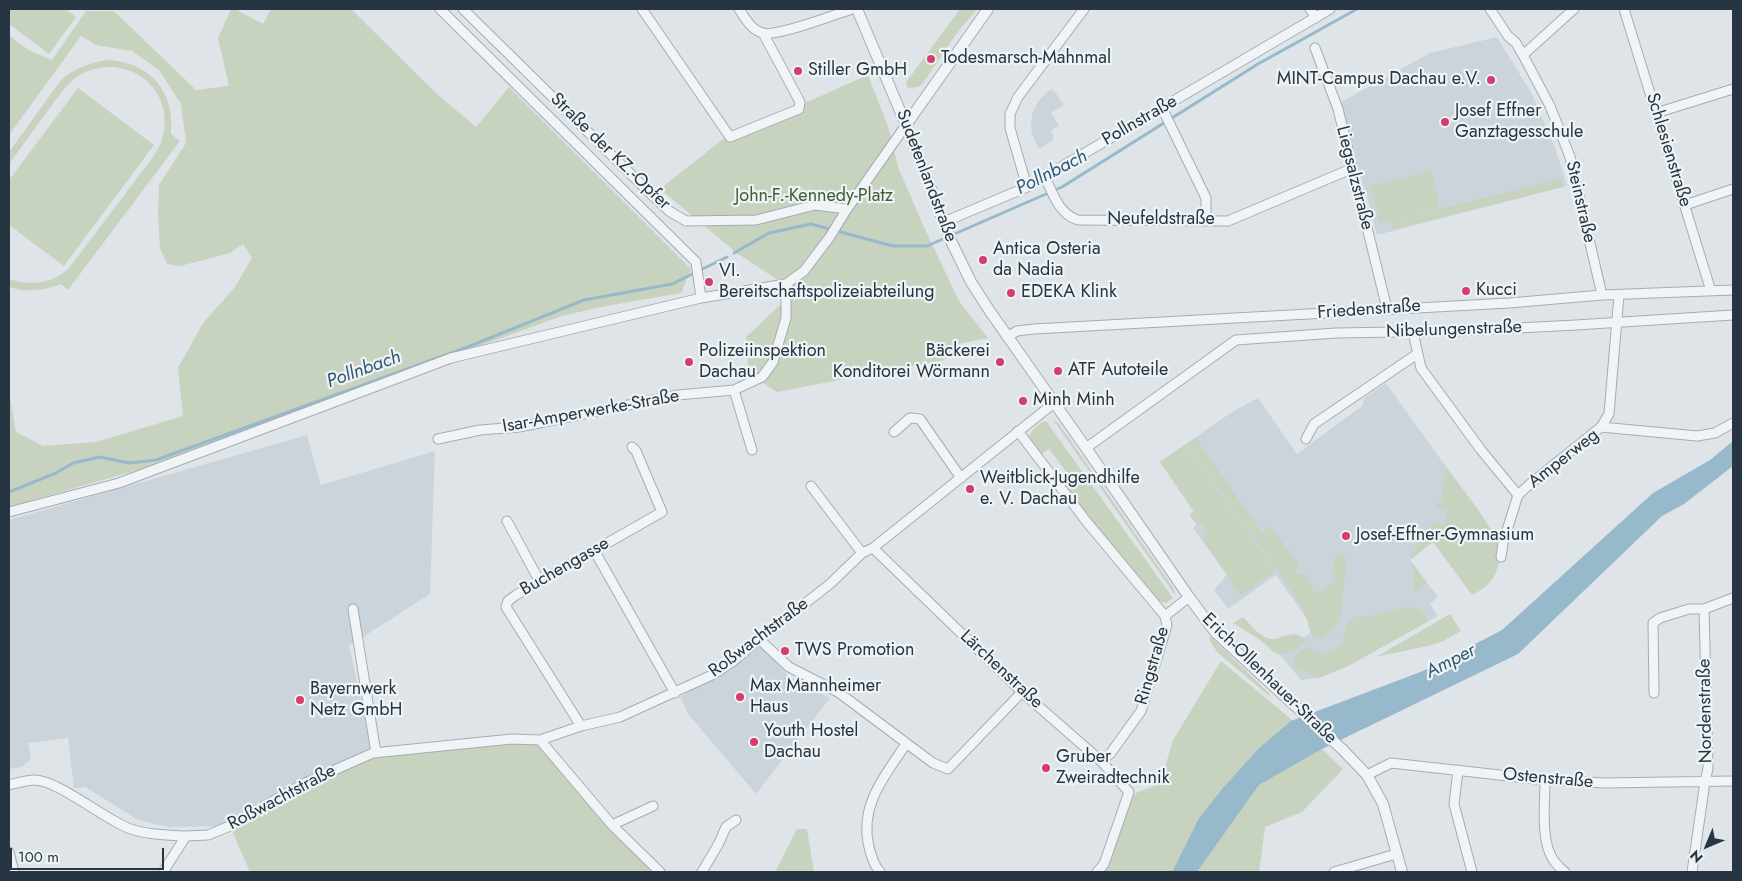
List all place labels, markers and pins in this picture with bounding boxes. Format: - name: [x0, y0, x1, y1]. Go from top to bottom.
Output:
- place label: Todesmarsch-Mahnmal: [941, 48, 1111, 70]
- marker: Todesmarsch-Mahnmal: [925, 53, 937, 65]
- place label: Stiller GmbH: [808, 60, 907, 82]
- marker: Stiller GmbH: [792, 65, 804, 77]
- place label: MINT-Campus Dachau e.V.: [1277, 69, 1481, 91]
- marker: MINT-Campus Dachau e.V.: [1485, 74, 1497, 86]
- place label: Josef Effner Ganztagesschule: [1455, 101, 1583, 144]
- marker: Josef Effner Ganztagesschule: [1439, 116, 1451, 128]
- place label: Antica Osteria da Nadia: [993, 239, 1101, 282]
- marker: Antica Osteria da Nadia: [977, 254, 989, 266]
- place label: VI. Bereitschaftspolizeiabteilung: [719, 261, 935, 304]
- marker: VI. Bereitschaftspolizeiabteilung: [703, 276, 715, 288]
- place label: Kucci: [1476, 280, 1517, 302]
- place label: EDEKA Klink: [1021, 282, 1117, 304]
- marker: Kucci: [1460, 285, 1472, 297]
- marker: EDEKA Klink: [1005, 287, 1017, 299]
- place label: Polizeiinspektion Dachau: [699, 341, 826, 384]
- place label: Bäckerei Konditorei Wörmann: [833, 341, 990, 384]
- marker: Polizeiinspektion Dachau: [683, 356, 695, 368]
- marker: Bäckerei Konditorei Wörmann: [994, 356, 1006, 368]
- place label: ATF Autoteile: [1068, 360, 1168, 382]
- marker: ATF Autoteile: [1052, 365, 1064, 377]
- place label: Minh Minh: [1033, 390, 1115, 412]
- marker: Minh Minh: [1017, 395, 1029, 407]
- place label: Weitblick-Jugendhilfe e. V. Dachau: [980, 468, 1140, 510]
- marker: Weitblick-Jugendhilfe e. V. Dachau: [964, 483, 976, 495]
- place label: Josef-Effner-Gymnasium: [1356, 525, 1534, 547]
- marker: Josef-Effner-Gymnasium: [1340, 530, 1352, 542]
- place label: TWS Promotion: [795, 640, 914, 662]
- marker: TWS Promotion: [779, 645, 791, 657]
- place label: Max Mannheimer Haus: [750, 676, 881, 719]
- place label: Bayernwerk Netz GmbH: [310, 679, 402, 722]
- marker: Max Mannheimer Haus: [734, 691, 746, 703]
- marker: Bayernwerk Netz GmbH: [294, 694, 306, 706]
- place label: Youth Hostel Dachau: [764, 721, 858, 764]
- marker: Youth Hostel Dachau: [748, 736, 760, 748]
- place label: Gruber Zweiradtechnik: [1056, 747, 1170, 790]
- marker: Gruber Zweiradtechnik: [1040, 762, 1052, 774]

